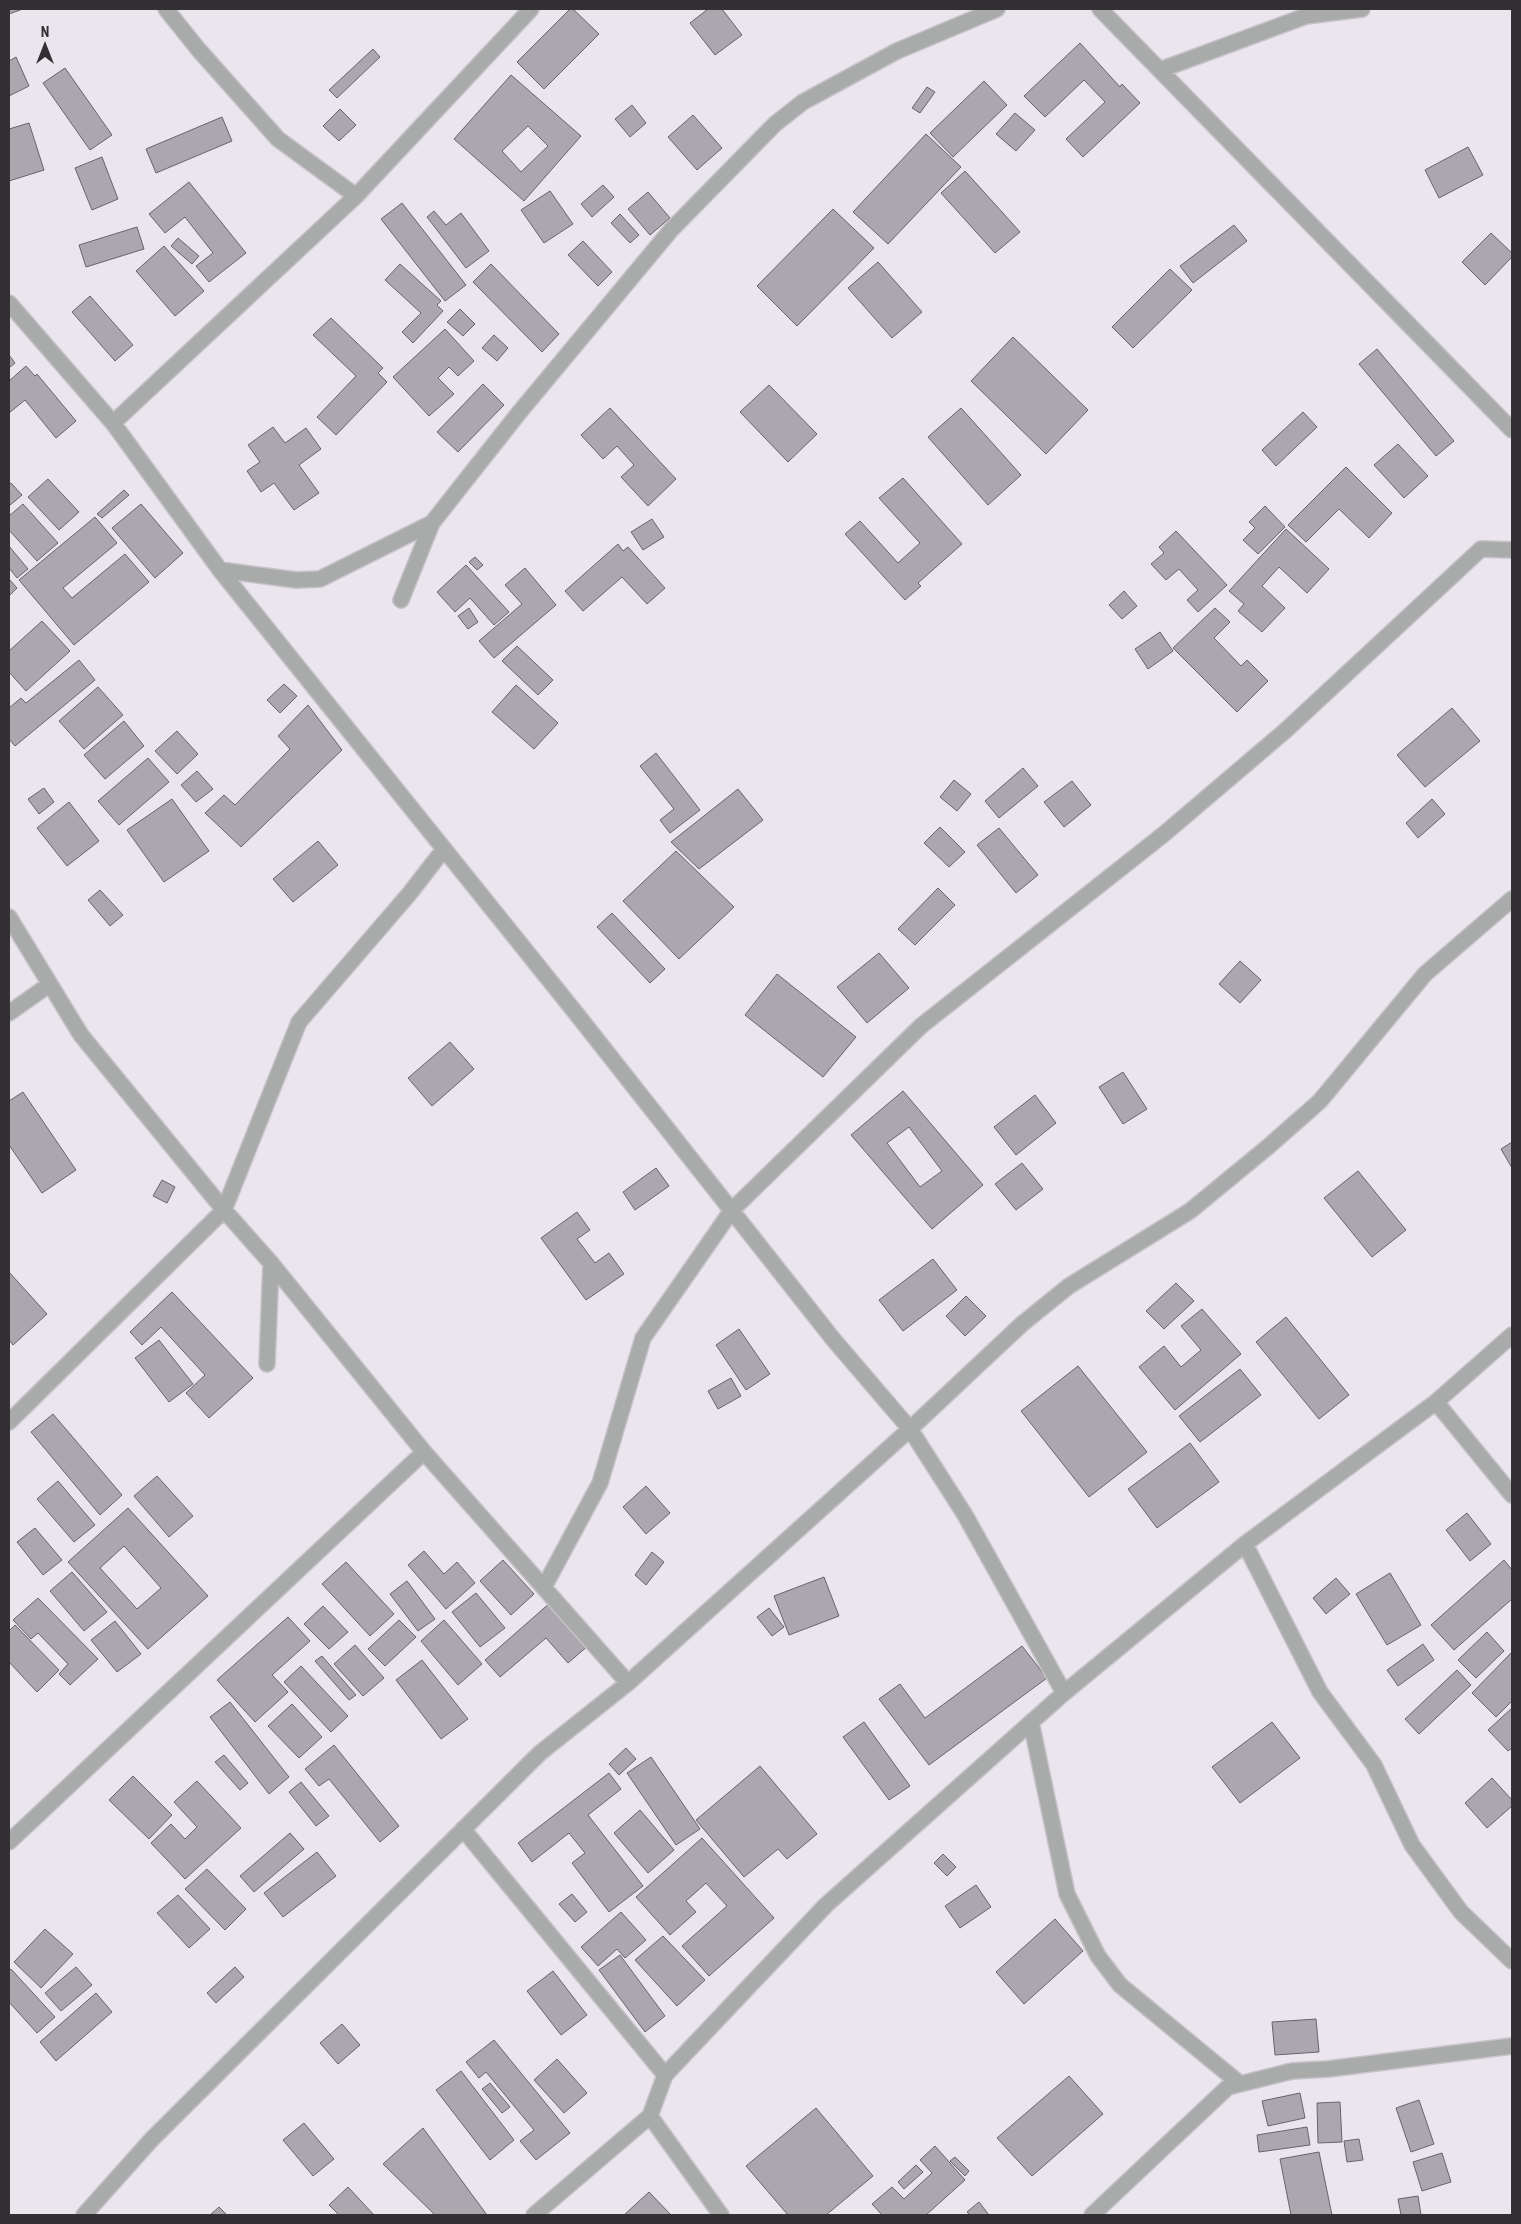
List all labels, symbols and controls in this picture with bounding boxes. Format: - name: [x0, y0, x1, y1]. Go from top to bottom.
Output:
- north arrow: [20, 20, 70, 70]
- text: N: [41, 24, 49, 40]

